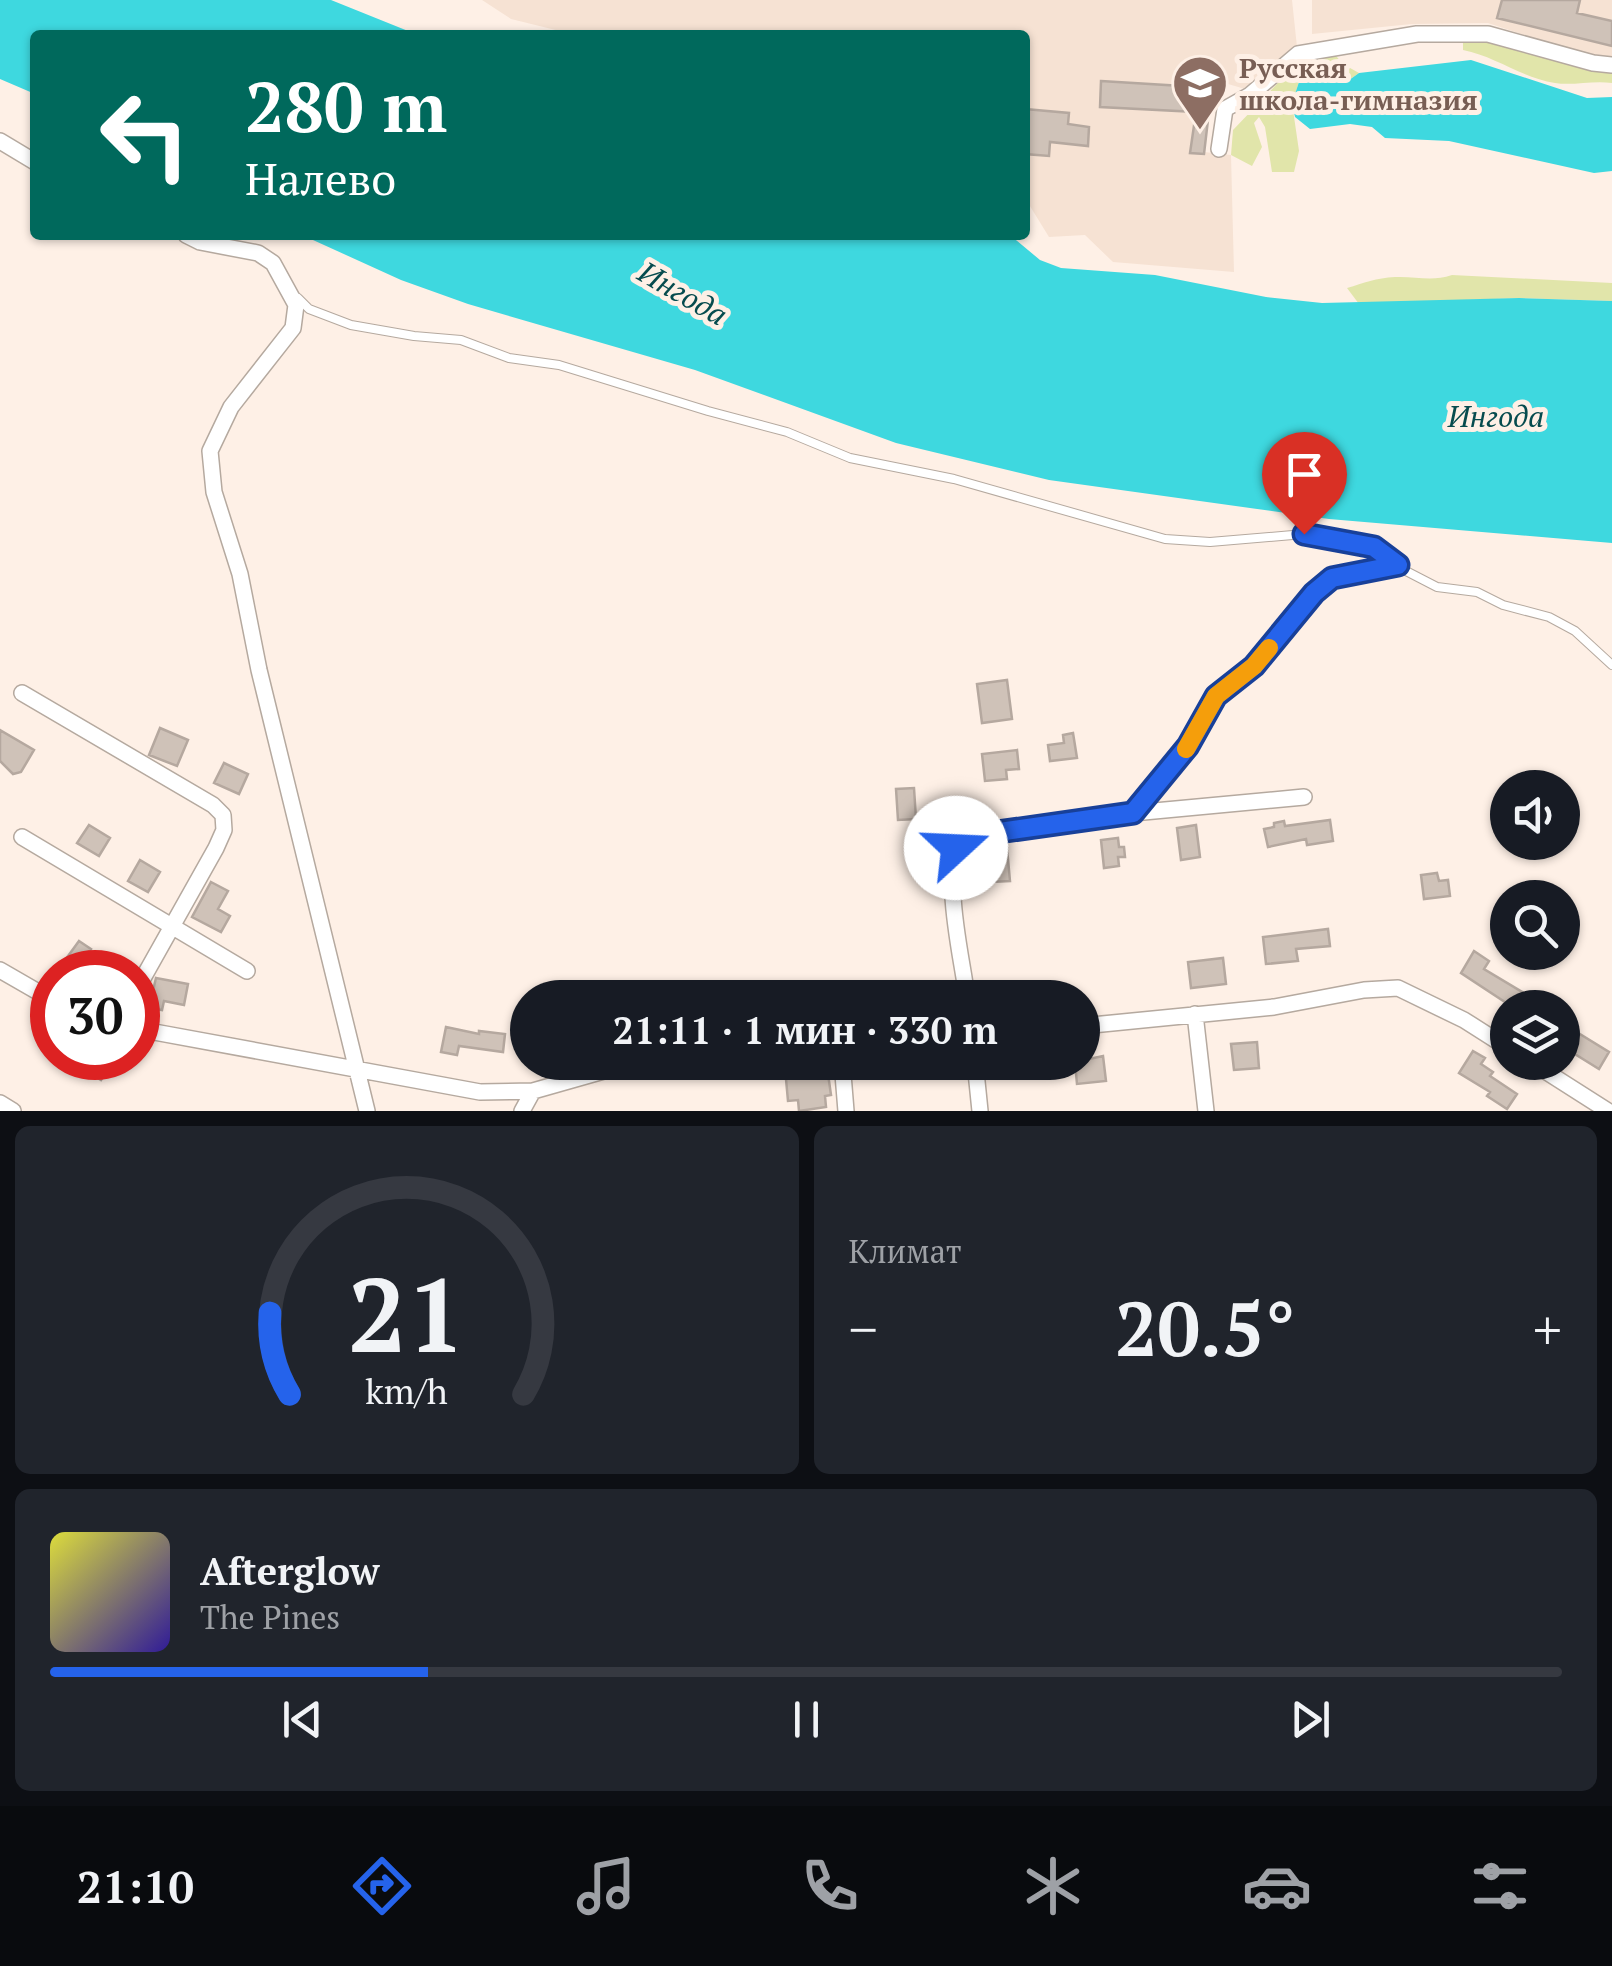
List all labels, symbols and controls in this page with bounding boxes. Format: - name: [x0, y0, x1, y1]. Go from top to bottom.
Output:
- place label: Русская школа-гимназия: [1239, 49, 1478, 118]
- school or university icon: Русская школа-гимназия: [1170, 53, 1230, 132]
- text: 280 m: [245, 59, 447, 152]
- icon: left: [80, 70, 210, 200]
- text: Налево: [245, 148, 396, 208]
- water label: Ингода: [630, 251, 735, 334]
- water label: Ингода: [1447, 396, 1544, 436]
- pin: [1262, 432, 1347, 535]
- icon: arrive: [1277, 447, 1332, 502]
- map controls: [1490, 770, 1580, 1080]
- button: sound: [1490, 770, 1580, 860]
- position arrow: [904, 796, 1008, 900]
- button: search: [1490, 880, 1580, 970]
- speed limit sign: 30: [30, 950, 160, 1080]
- button: layers: [1490, 990, 1580, 1080]
- text: 21:11 · 1 мин · 330 m: [612, 1005, 998, 1055]
- text: Климат: [849, 1230, 962, 1272]
- text: 21: [348, 1244, 466, 1382]
- text: 20.5°: [1115, 1278, 1295, 1377]
- text: −: [849, 1292, 878, 1365]
- text: +: [1533, 1292, 1562, 1365]
- text: km/h: [365, 1367, 448, 1414]
- text: Afterglow: [200, 1546, 380, 1596]
- text: The Pines: [200, 1596, 340, 1638]
- icon: previous: [275, 1692, 330, 1747]
- icon: pause: [779, 1692, 834, 1747]
- icon: next: [1283, 1692, 1338, 1747]
- icon: directions: [347, 1851, 417, 1921]
- icon: music: [571, 1851, 641, 1921]
- icon: phone: [795, 1851, 865, 1921]
- icon: climate: [1018, 1851, 1088, 1921]
- icon: car: [1242, 1851, 1312, 1921]
- icon: filters: [1465, 1851, 1535, 1921]
- text: 21:10: [77, 1856, 194, 1916]

